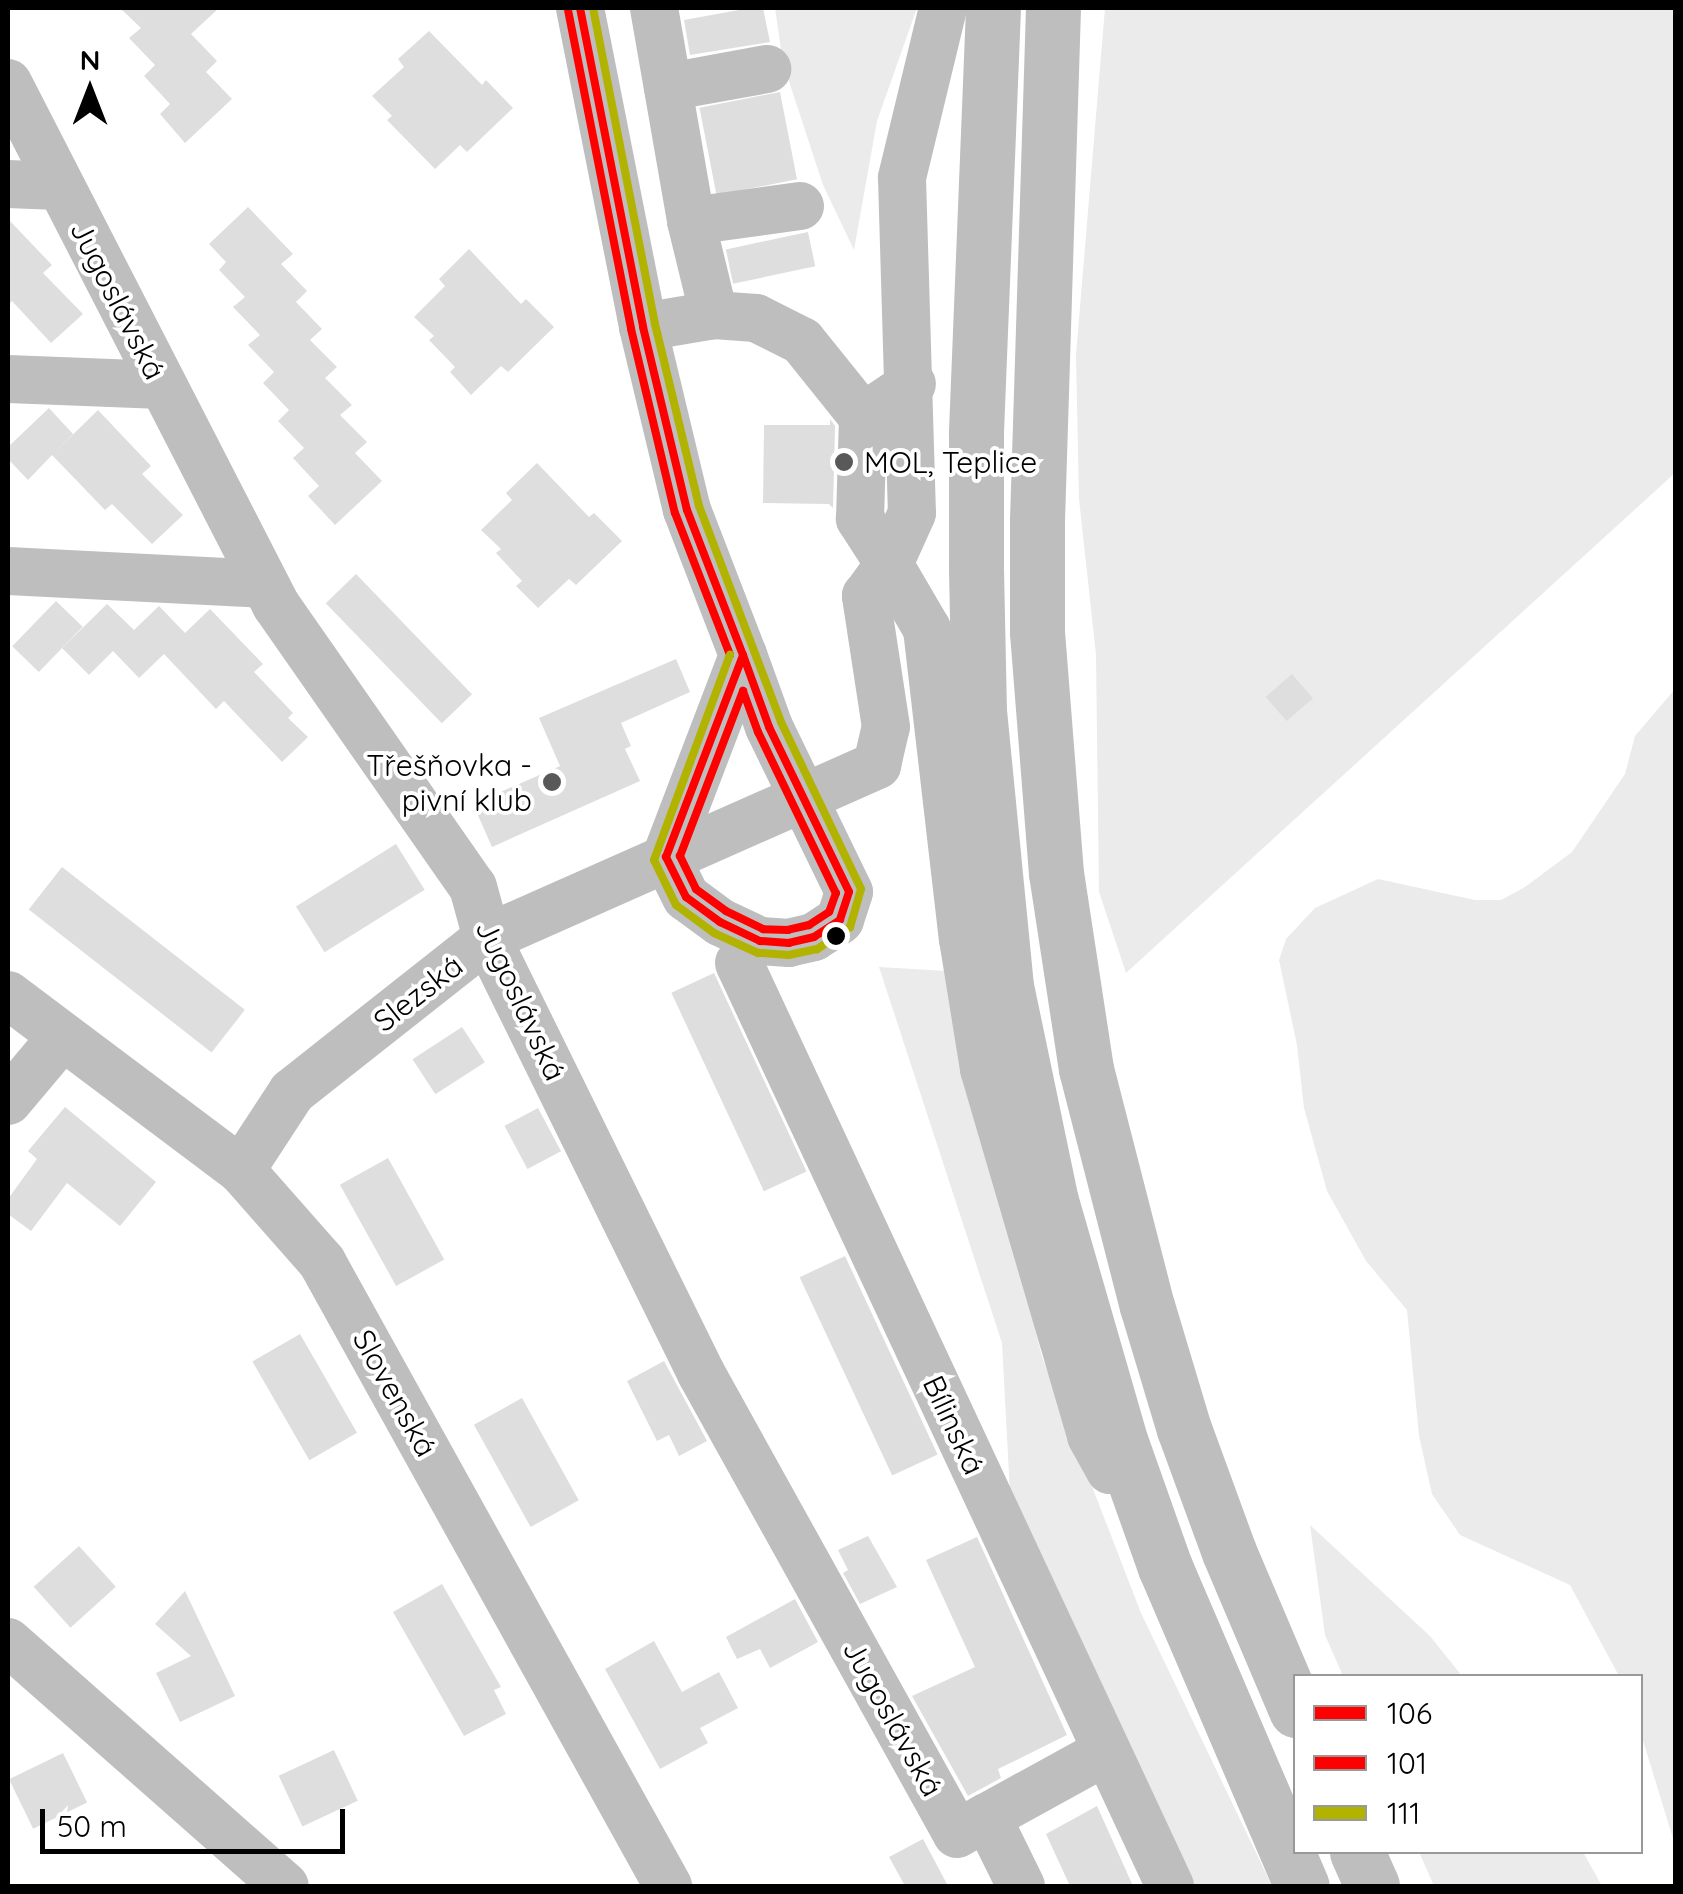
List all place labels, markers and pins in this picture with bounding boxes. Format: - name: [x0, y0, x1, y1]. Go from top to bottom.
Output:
- place label: MOL, Teplice: [864, 444, 1037, 480]
- marker: MOL, Teplice: [833, 451, 855, 473]
- place label: Třešňovka - pivní klub: [366, 747, 532, 818]
- marker: Třešňovka - pivní klub: [541, 771, 563, 793]
- unlabelled marker: [826, 926, 846, 946]

